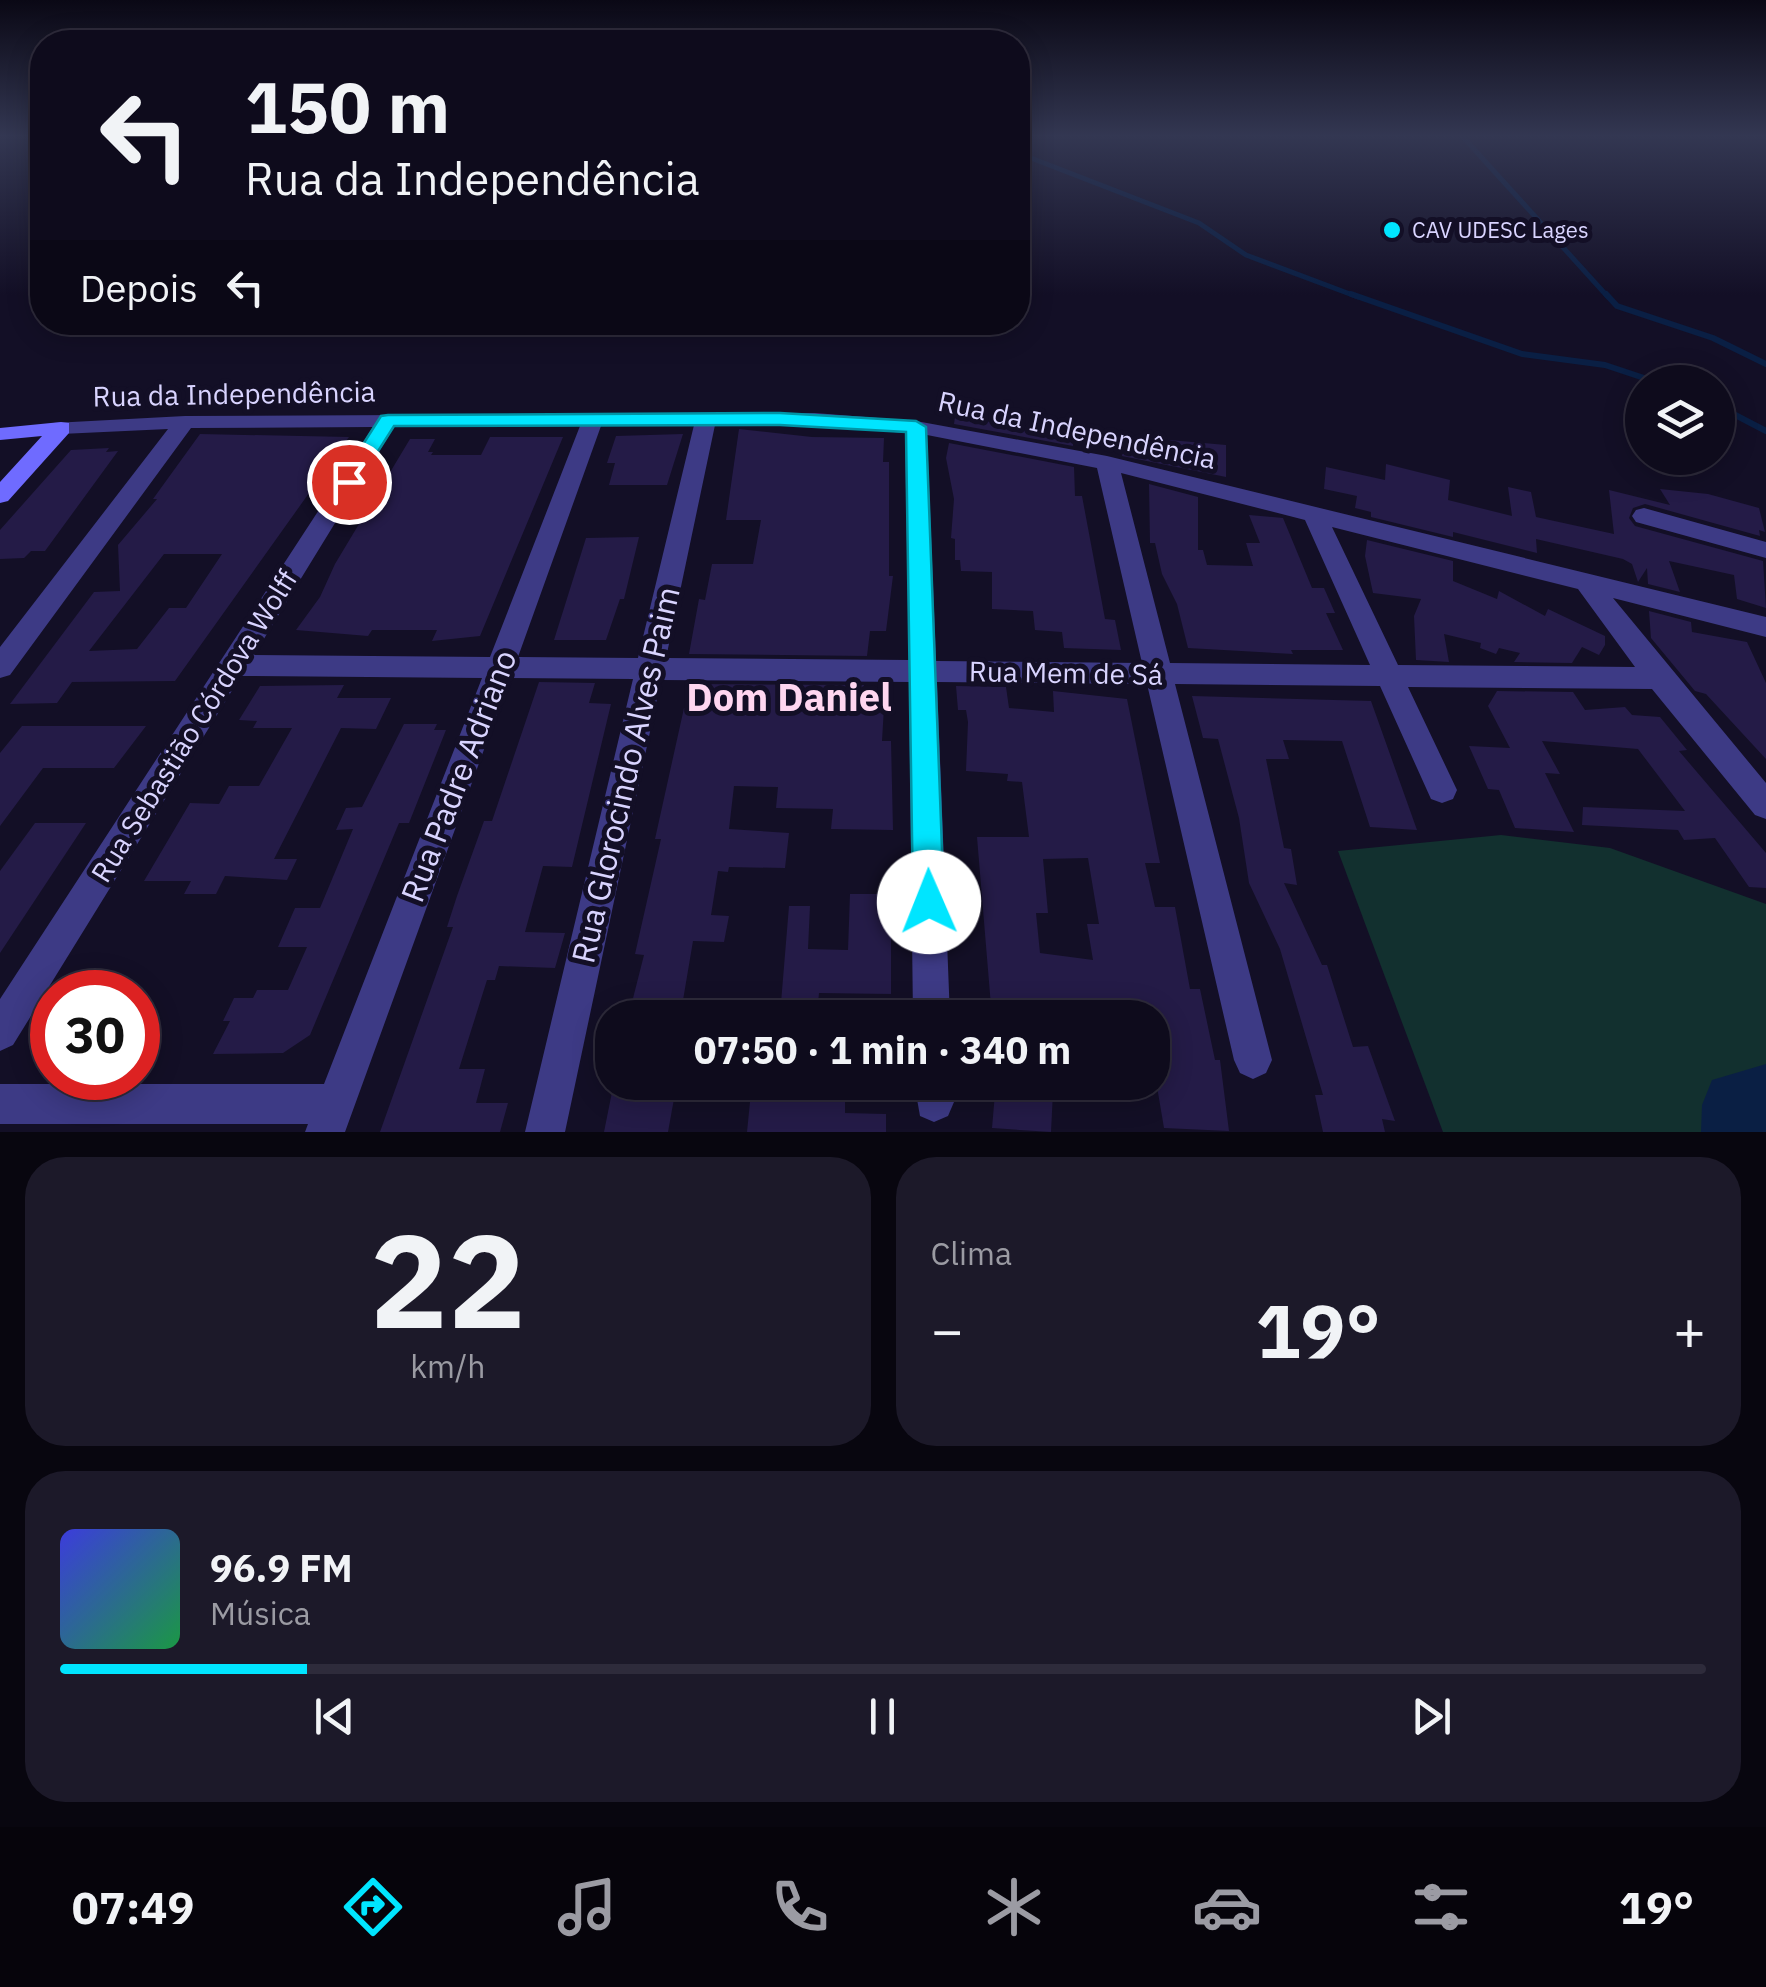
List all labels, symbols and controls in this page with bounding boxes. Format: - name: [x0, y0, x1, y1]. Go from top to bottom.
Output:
- text: 150 m: [245, 61, 450, 152]
- icon: left: [80, 70, 210, 200]
- text: Rua da Independência: [245, 149, 700, 207]
- place label: CAV UDESC Lages: [1412, 215, 1589, 244]
- marker: CAV UDESC Lages: [1381, 219, 1403, 241]
- icon: left: [218, 260, 273, 315]
- text: Depois: [80, 263, 198, 312]
- map controls: [1625, 365, 1735, 475]
- button: layers: [1625, 365, 1735, 475]
- street label: Rua da Independência: [92, 373, 376, 414]
- street label: Rua da Independência: [935, 382, 1219, 477]
- pin: [307, 440, 392, 525]
- icon: arrive: [322, 455, 377, 510]
- street label: Rua Sebastião Córdova Wolff: [82, 563, 305, 889]
- street label: Rua Glorocindo Alves Paim: [561, 582, 689, 967]
- street label: Rua Padre Adriano: [391, 644, 525, 908]
- street label: Rua Mem de Sá: [969, 652, 1163, 693]
- district label: Dom Daniel: [686, 672, 892, 721]
- position arrow: [877, 850, 981, 954]
- speed limit sign: 30: [30, 970, 160, 1100]
- text: 07:50 · 1 min · 340 m: [694, 1025, 1071, 1074]
- text: 22: [370, 1195, 526, 1364]
- text: Clima: [931, 1232, 1012, 1274]
- text: 19°: [1256, 1281, 1381, 1379]
- text: −: [931, 1294, 964, 1365]
- text: +: [1673, 1294, 1706, 1365]
- text: km/h: [410, 1345, 485, 1387]
- text: 96.9 FM: [210, 1543, 353, 1592]
- text: Música: [210, 1592, 311, 1634]
- icon: previous: [307, 1689, 362, 1744]
- icon: pause: [855, 1689, 910, 1744]
- icon: next: [1404, 1689, 1459, 1744]
- icon: directions: [338, 1872, 408, 1942]
- icon: music: [552, 1872, 622, 1942]
- icon: phone: [765, 1872, 835, 1942]
- icon: climate: [979, 1872, 1049, 1942]
- icon: car: [1192, 1872, 1262, 1942]
- icon: filters: [1406, 1872, 1476, 1942]
- text: 07:49: [72, 1878, 195, 1936]
- text: 19°: [1619, 1878, 1694, 1936]

